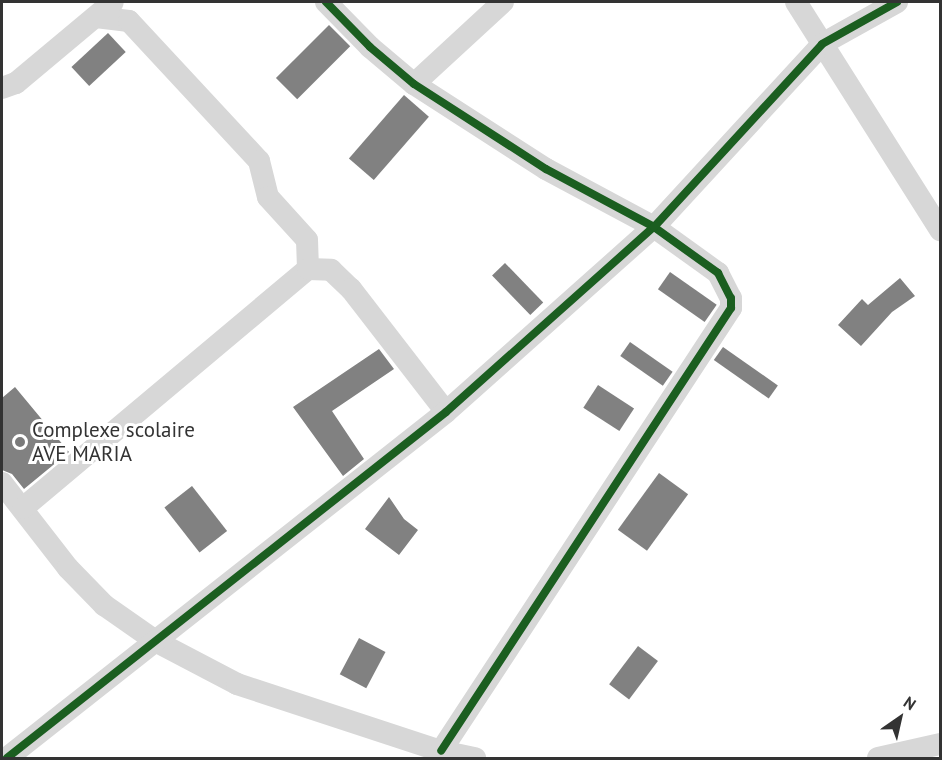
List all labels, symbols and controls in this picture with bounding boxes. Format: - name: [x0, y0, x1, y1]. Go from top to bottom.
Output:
- place label: Complexe scolaire AVE MARIA: [32, 417, 195, 467]
- marker: Complexe scolaire AVE MARIA: [13, 435, 27, 449]
- north arrow: [870, 688, 930, 748]
- text: N: [900, 692, 920, 714]

